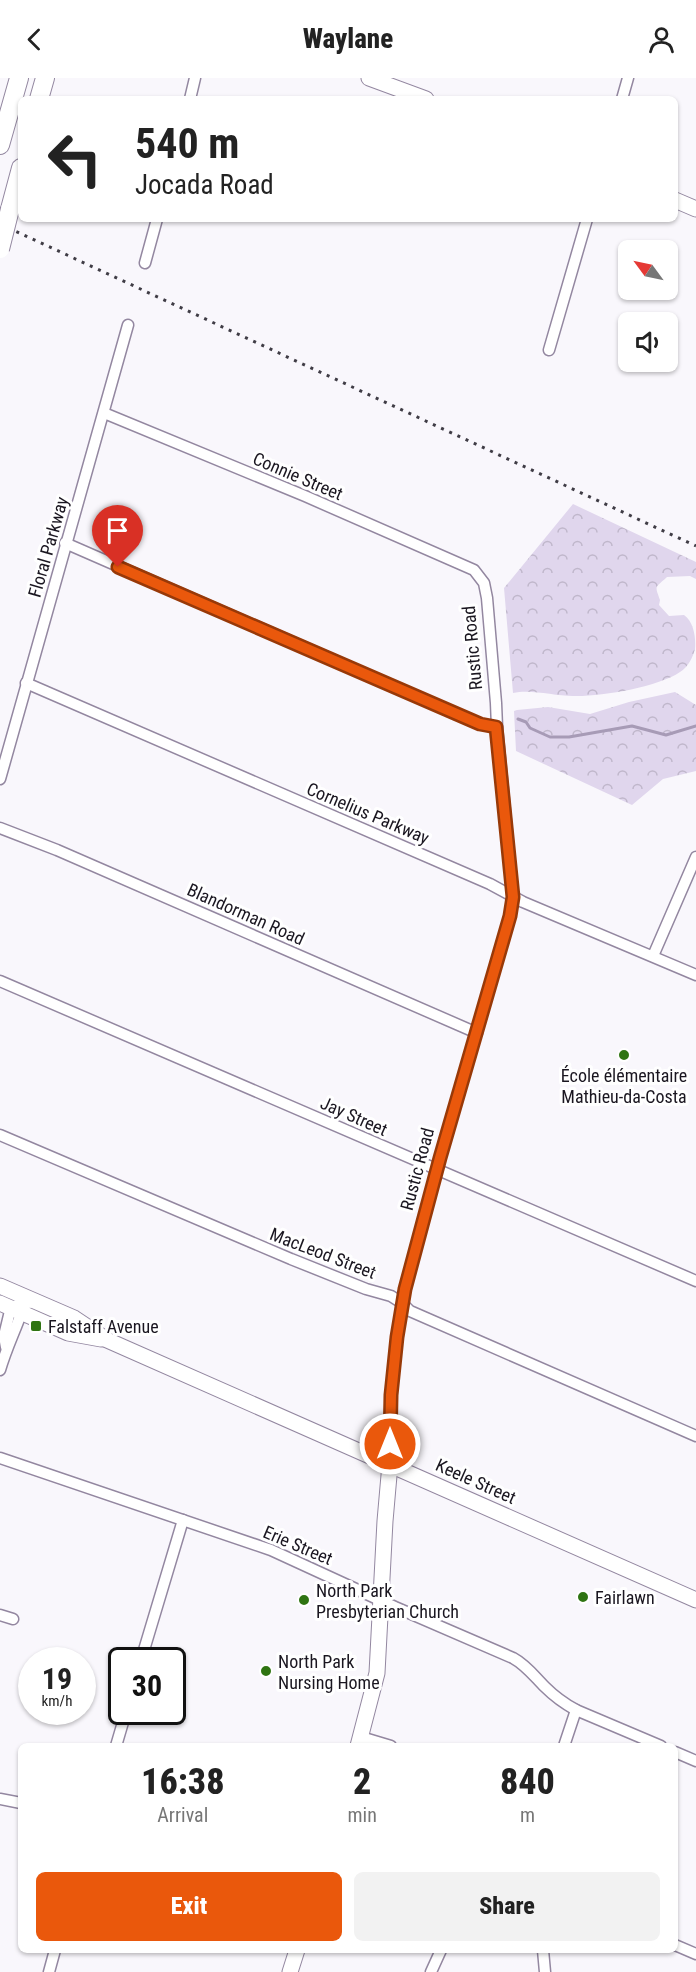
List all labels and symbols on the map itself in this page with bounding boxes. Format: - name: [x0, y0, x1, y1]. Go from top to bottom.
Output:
- north arrow: [618, 240, 678, 300]
- street label: Connie Street: [250, 448, 346, 504]
- street label: Floral Parkway: [24, 494, 73, 600]
- pin: [92, 505, 143, 567]
- street label: Rustic Road: [458, 605, 486, 691]
- street label: Cornelius Parkway: [304, 778, 433, 848]
- street label: Blandorman Road: [184, 879, 308, 949]
- marker: École élémentaire Mathieu-da-Costa: [617, 1048, 631, 1062]
- place label: École élémentaire Mathieu-da-Costa: [561, 1065, 687, 1107]
- street label: Jay Street: [317, 1092, 391, 1140]
- street label: Rustic Road: [396, 1125, 438, 1213]
- street label: MacLeod Street: [267, 1223, 379, 1283]
- place label: Falstaff Avenue: [48, 1316, 159, 1337]
- marker: Falstaff Avenue: [29, 1319, 43, 1333]
- position arrow: [358, 1412, 422, 1476]
- street label: Keele Street: [433, 1454, 519, 1508]
- street label: Erie Street: [260, 1521, 336, 1569]
- place label: North Park Presbyterian Church: [316, 1580, 459, 1622]
- place label: Fairlawn: [595, 1587, 655, 1608]
- marker: Fairlawn: [576, 1590, 590, 1604]
- marker: North Park Presbyterian Church: [297, 1593, 311, 1607]
- speed limit sign: 30: [108, 1647, 186, 1725]
- place label: North Park Nursing Home: [278, 1651, 380, 1693]
- marker: North Park Nursing Home: [259, 1664, 273, 1678]

